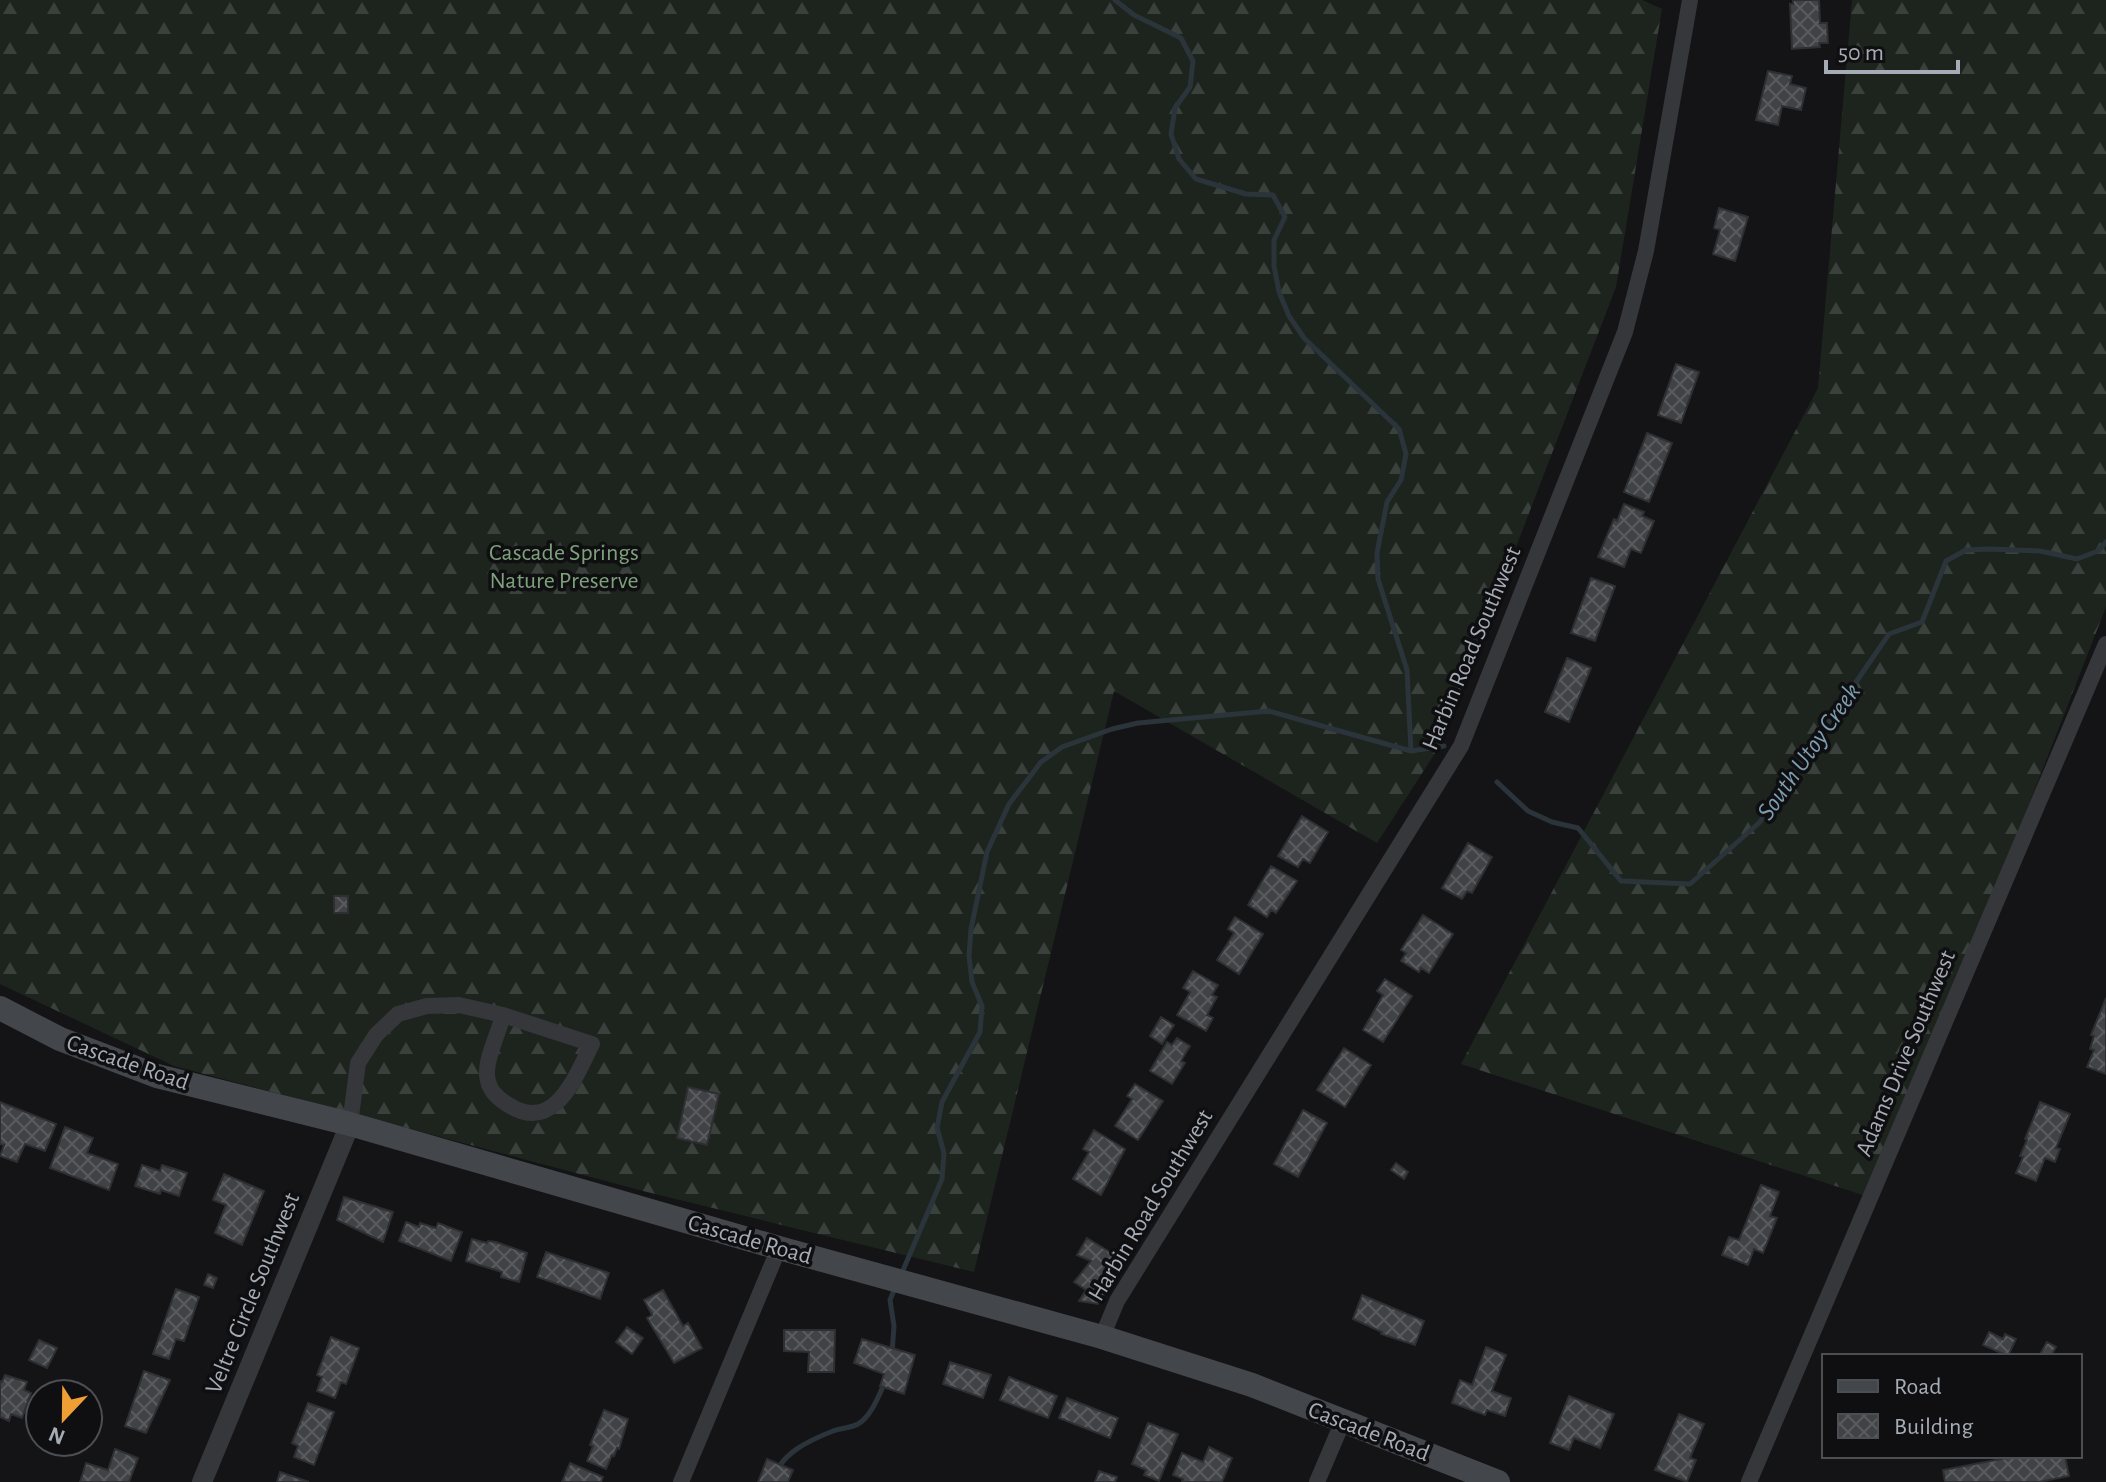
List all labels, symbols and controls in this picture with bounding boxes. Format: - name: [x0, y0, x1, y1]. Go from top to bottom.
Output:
- scale bar: [1826, 24, 1958, 74]
- text: 50 m: [1838, 41, 1884, 65]
- park label: Cascade Springs Nature Preserve: [489, 541, 639, 593]
- street label: Harbin Road Southwest: [1418, 543, 1526, 754]
- water label: South Utoy Creek: [1752, 679, 1865, 825]
- street label: Adams Drive Southwest: [1852, 947, 1960, 1160]
- street label: Cascade Road: [63, 1031, 192, 1095]
- street label: Harbin Road Southwest: [1084, 1105, 1218, 1305]
- street label: Veltre Circle Southwest: [202, 1189, 304, 1397]
- street label: Cascade Road: [685, 1211, 814, 1269]
- legend: [1822, 1354, 2082, 1458]
- text: Road: [1894, 1375, 1942, 1399]
- north arrow: [24, 1378, 104, 1458]
- street label: Cascade Road: [1305, 1398, 1433, 1466]
- text: Building: [1894, 1415, 1973, 1439]
- text: N: [46, 1423, 68, 1449]

